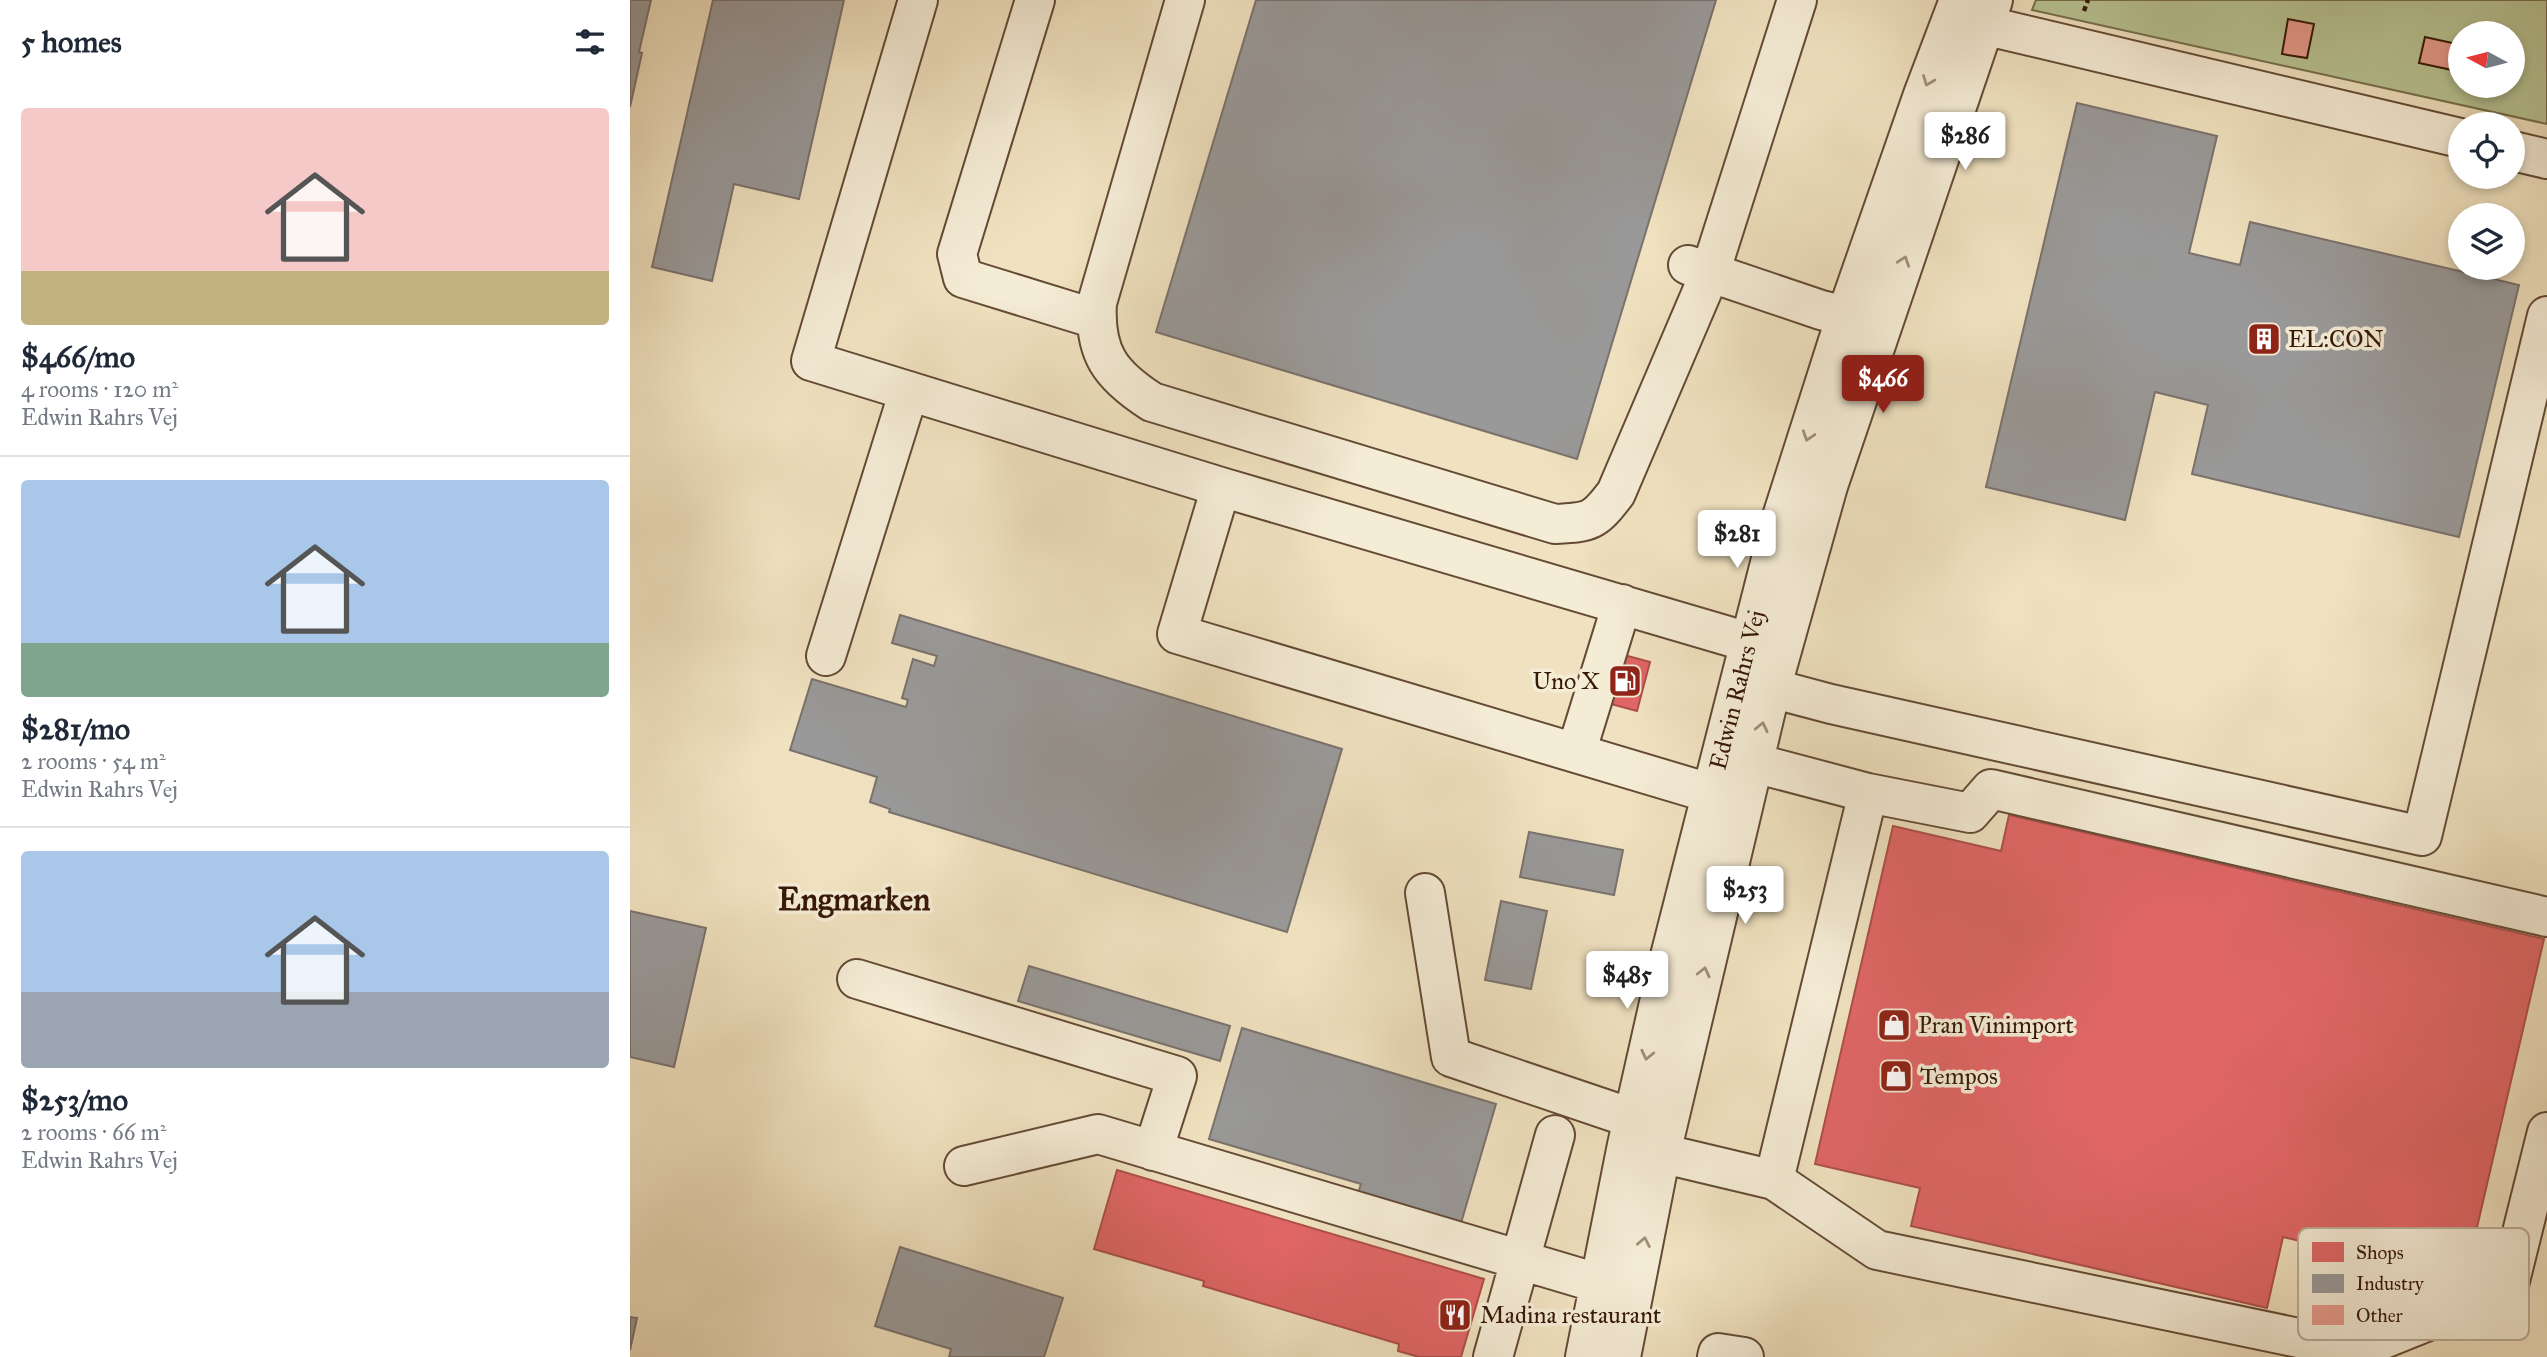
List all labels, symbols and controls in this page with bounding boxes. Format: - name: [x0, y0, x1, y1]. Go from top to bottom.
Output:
- north arrow: [2448, 21, 2525, 98]
- map controls: [2448, 21, 2525, 280]
- icon: filters: [571, 23, 609, 61]
- text: 5 homes: [21, 24, 122, 60]
- one-way arrow: [1922, 75, 1936, 87]
- button: locate: [2448, 112, 2525, 189]
- pin: $286: [1924, 113, 2006, 172]
- text: $286: [1940, 121, 1990, 149]
- icon: home: [252, 154, 378, 280]
- button: layers: [2448, 203, 2525, 280]
- one-way arrow: [1896, 255, 1910, 267]
- building icon: EL:CON: [2245, 320, 2283, 358]
- place label: EL:CON: [2288, 324, 2384, 354]
- text: $466/mo: [21, 339, 135, 375]
- pin: $466: [1842, 356, 1924, 415]
- text: $466: [1858, 364, 1908, 392]
- text: 4 rooms · 120 m²: [21, 375, 178, 403]
- text: Edwin Rahrs Vej: [21, 403, 178, 431]
- one-way arrow: [1802, 429, 1816, 442]
- pin: $281: [1696, 510, 1778, 570]
- text: $281: [1714, 519, 1760, 547]
- icon: home: [252, 526, 378, 652]
- street label: Edwin Rahrs Vej: [1703, 607, 1771, 773]
- fuel station icon: Uno X: [1606, 662, 1644, 700]
- place label: Uno X: [1533, 666, 1600, 696]
- text: $281/mo: [21, 711, 130, 747]
- one-way arrow: [1753, 721, 1768, 733]
- text: 2 rooms · 54 m²: [21, 747, 166, 775]
- text: Edwin Rahrs Vej: [21, 775, 178, 803]
- pin: $253: [1704, 866, 1786, 926]
- text: $253: [1723, 875, 1767, 903]
- district label: Engmarken: [778, 880, 931, 919]
- icon: home: [252, 897, 378, 1023]
- pin: $485: [1586, 951, 1668, 1011]
- text: $485: [1602, 960, 1652, 988]
- one-way arrow: [1696, 966, 1710, 978]
- shop icon: Pran Vinimport: [1875, 1006, 1913, 1044]
- place label: Pran Vinimport: [1918, 1010, 2074, 1040]
- one-way arrow: [1641, 1049, 1656, 1061]
- shop icon: Tempos: [1877, 1057, 1915, 1095]
- place label: Tempos: [1920, 1061, 1998, 1091]
- text: $253/mo: [21, 1082, 128, 1118]
- text: 2 rooms · 66 m²: [21, 1118, 166, 1146]
- text: Edwin Rahrs Vej: [21, 1146, 178, 1174]
- legend: [2298, 1228, 2529, 1340]
- one-way arrow: [1635, 1236, 1650, 1248]
- text: Shops: [2356, 1241, 2404, 1264]
- text: Industry: [2356, 1272, 2425, 1295]
- restaurant icon: Madina restaurant: [1436, 1296, 1474, 1334]
- place label: Madina restaurant: [1480, 1300, 1662, 1330]
- text: Other: [2356, 1304, 2404, 1327]

